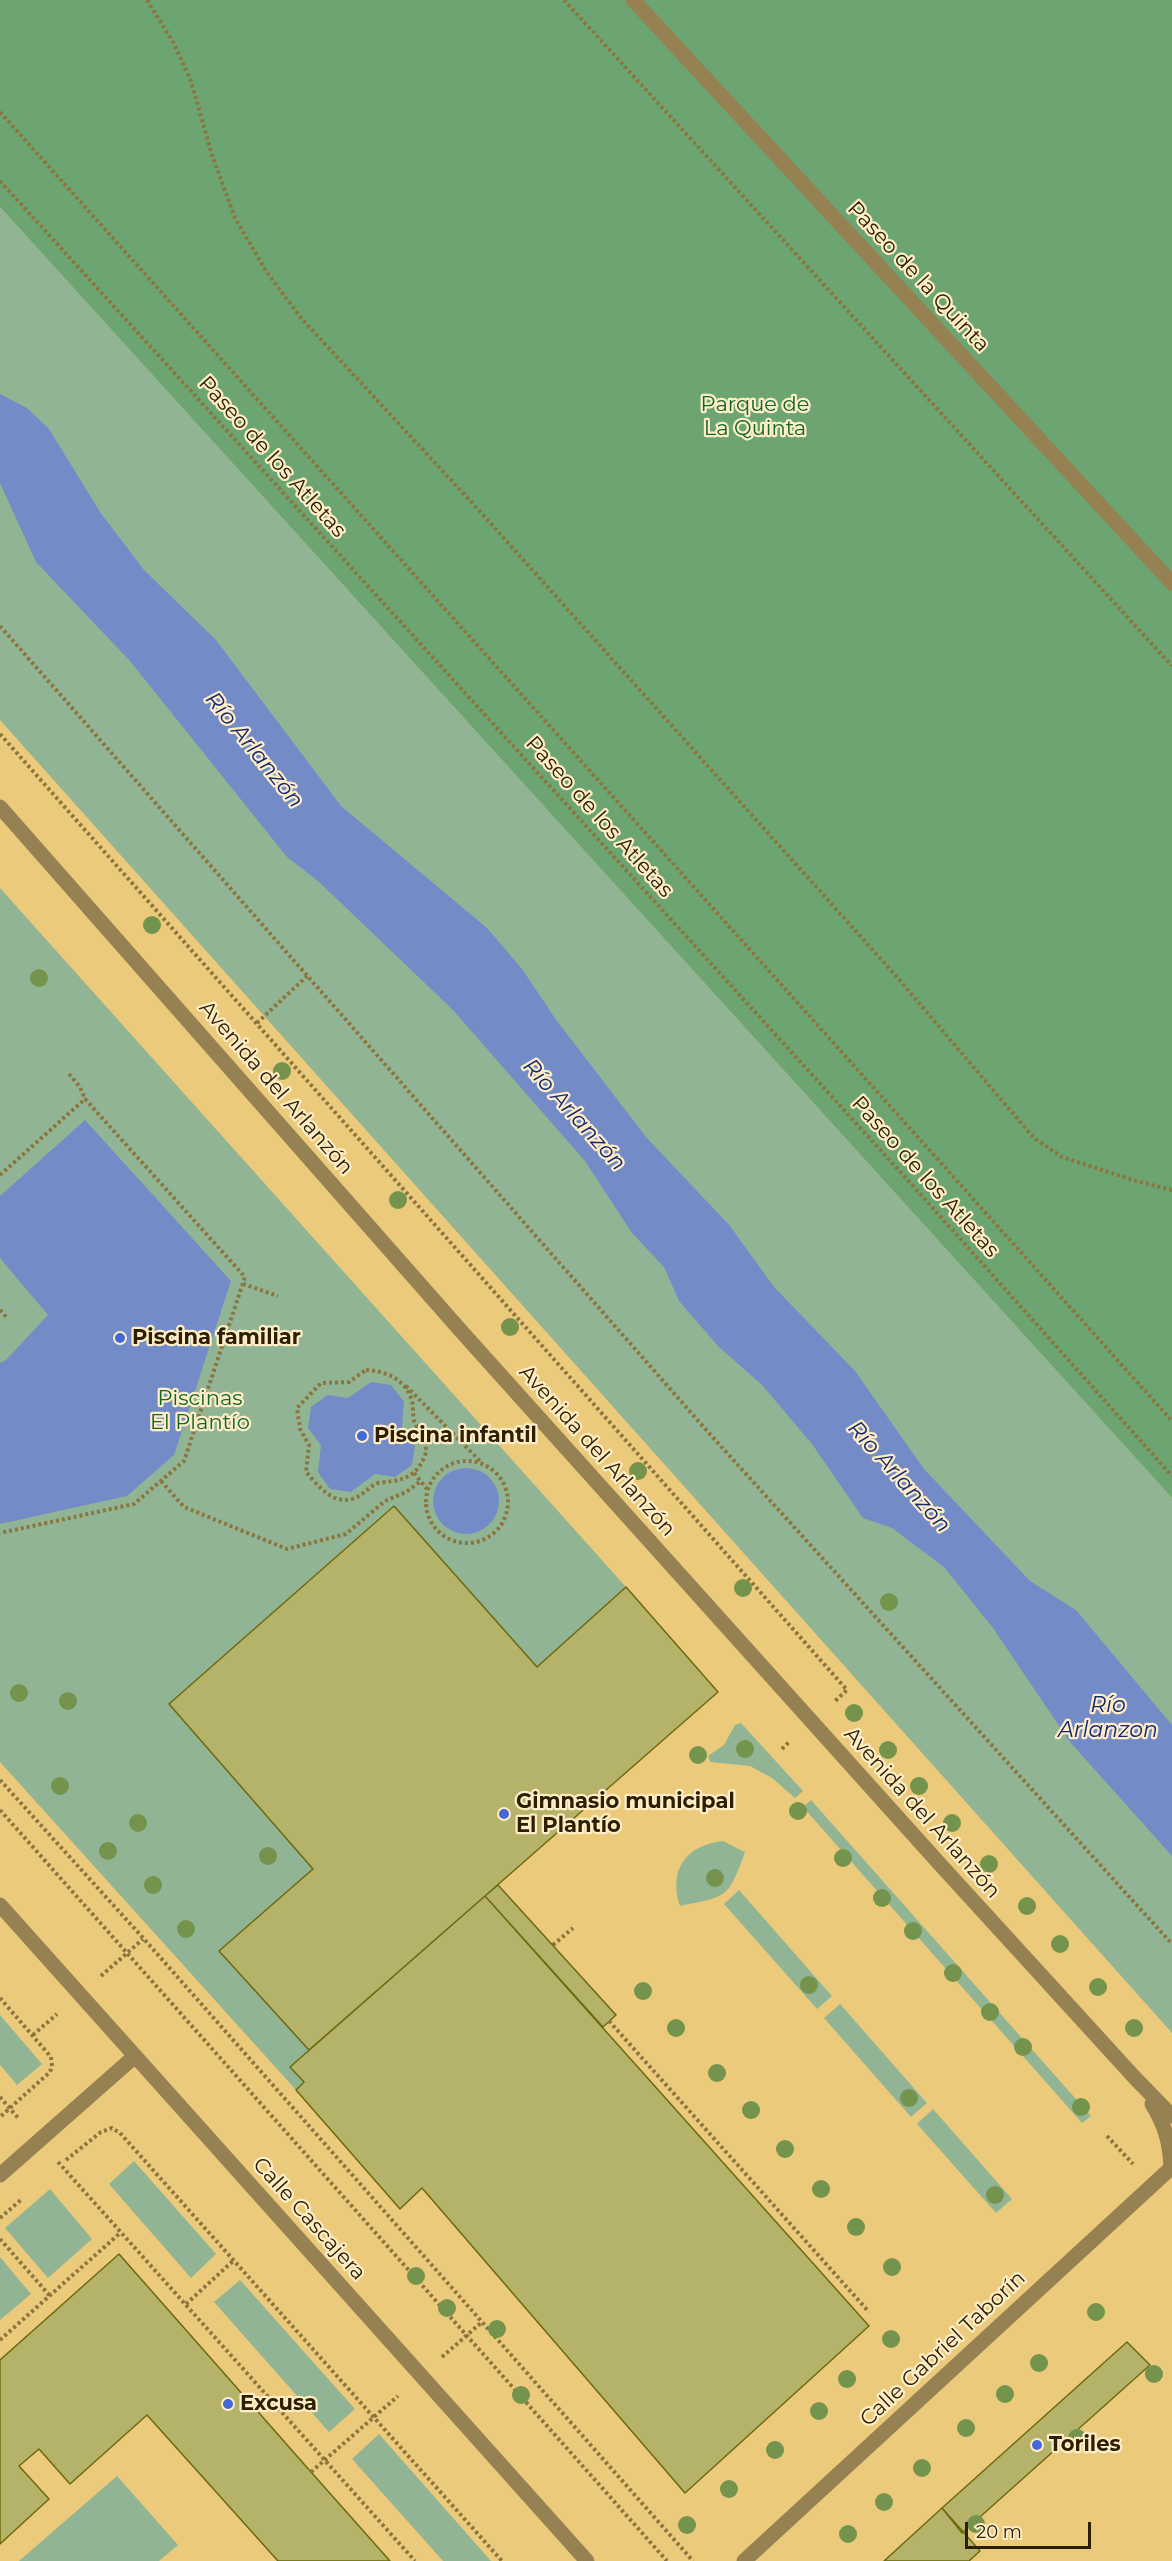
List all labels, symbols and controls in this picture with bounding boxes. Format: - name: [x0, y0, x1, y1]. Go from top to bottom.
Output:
- street label: Paseo de la Quinta: [842, 196, 994, 358]
- street label: Paseo de los Atletas: [193, 371, 351, 543]
- park label: Parque de La Quinta: [701, 392, 809, 442]
- water label: Río Arlanzón: [199, 687, 309, 813]
- street label: Paseo de los Atletas: [520, 731, 678, 903]
- street label: Avenida del Arlanzón: [194, 996, 358, 1180]
- water label: Río Arlanzón: [517, 1054, 631, 1176]
- street label: Paseo de los Atletas: [846, 1091, 1004, 1263]
- place label: Piscina familiar: [132, 1325, 301, 1351]
- marker: Piscina familiar: [113, 1331, 127, 1345]
- street label: Avenida del Arlanzón: [513, 1360, 681, 1542]
- park label: Piscinas El Plantío: [150, 1386, 250, 1436]
- water label: Río Arlanzón: [842, 1416, 956, 1538]
- place label: Piscina infantil: [374, 1423, 537, 1449]
- marker: Piscina infantil: [355, 1429, 369, 1443]
- water label: Río Arlanzon: [1058, 1693, 1158, 1744]
- street label: Avenida del Arlanzón: [838, 1722, 1006, 1904]
- place label: Gimnasio municipal El Plantío: [516, 1789, 735, 1839]
- marker: Gimnasio municipal El Plantío: [497, 1807, 511, 1821]
- street label: Calle Cascajera: [247, 2152, 371, 2286]
- street label: Calle Gabriel Taborín: [855, 2266, 1031, 2432]
- place label: Excusa: [240, 2391, 317, 2417]
- marker: Excusa: [221, 2397, 235, 2411]
- place label: Toriles: [1049, 2432, 1121, 2458]
- marker: Toriles: [1030, 2438, 1044, 2452]
- scale bar: [968, 2510, 1094, 2548]
- text: 20 m: [976, 2521, 1022, 2543]

